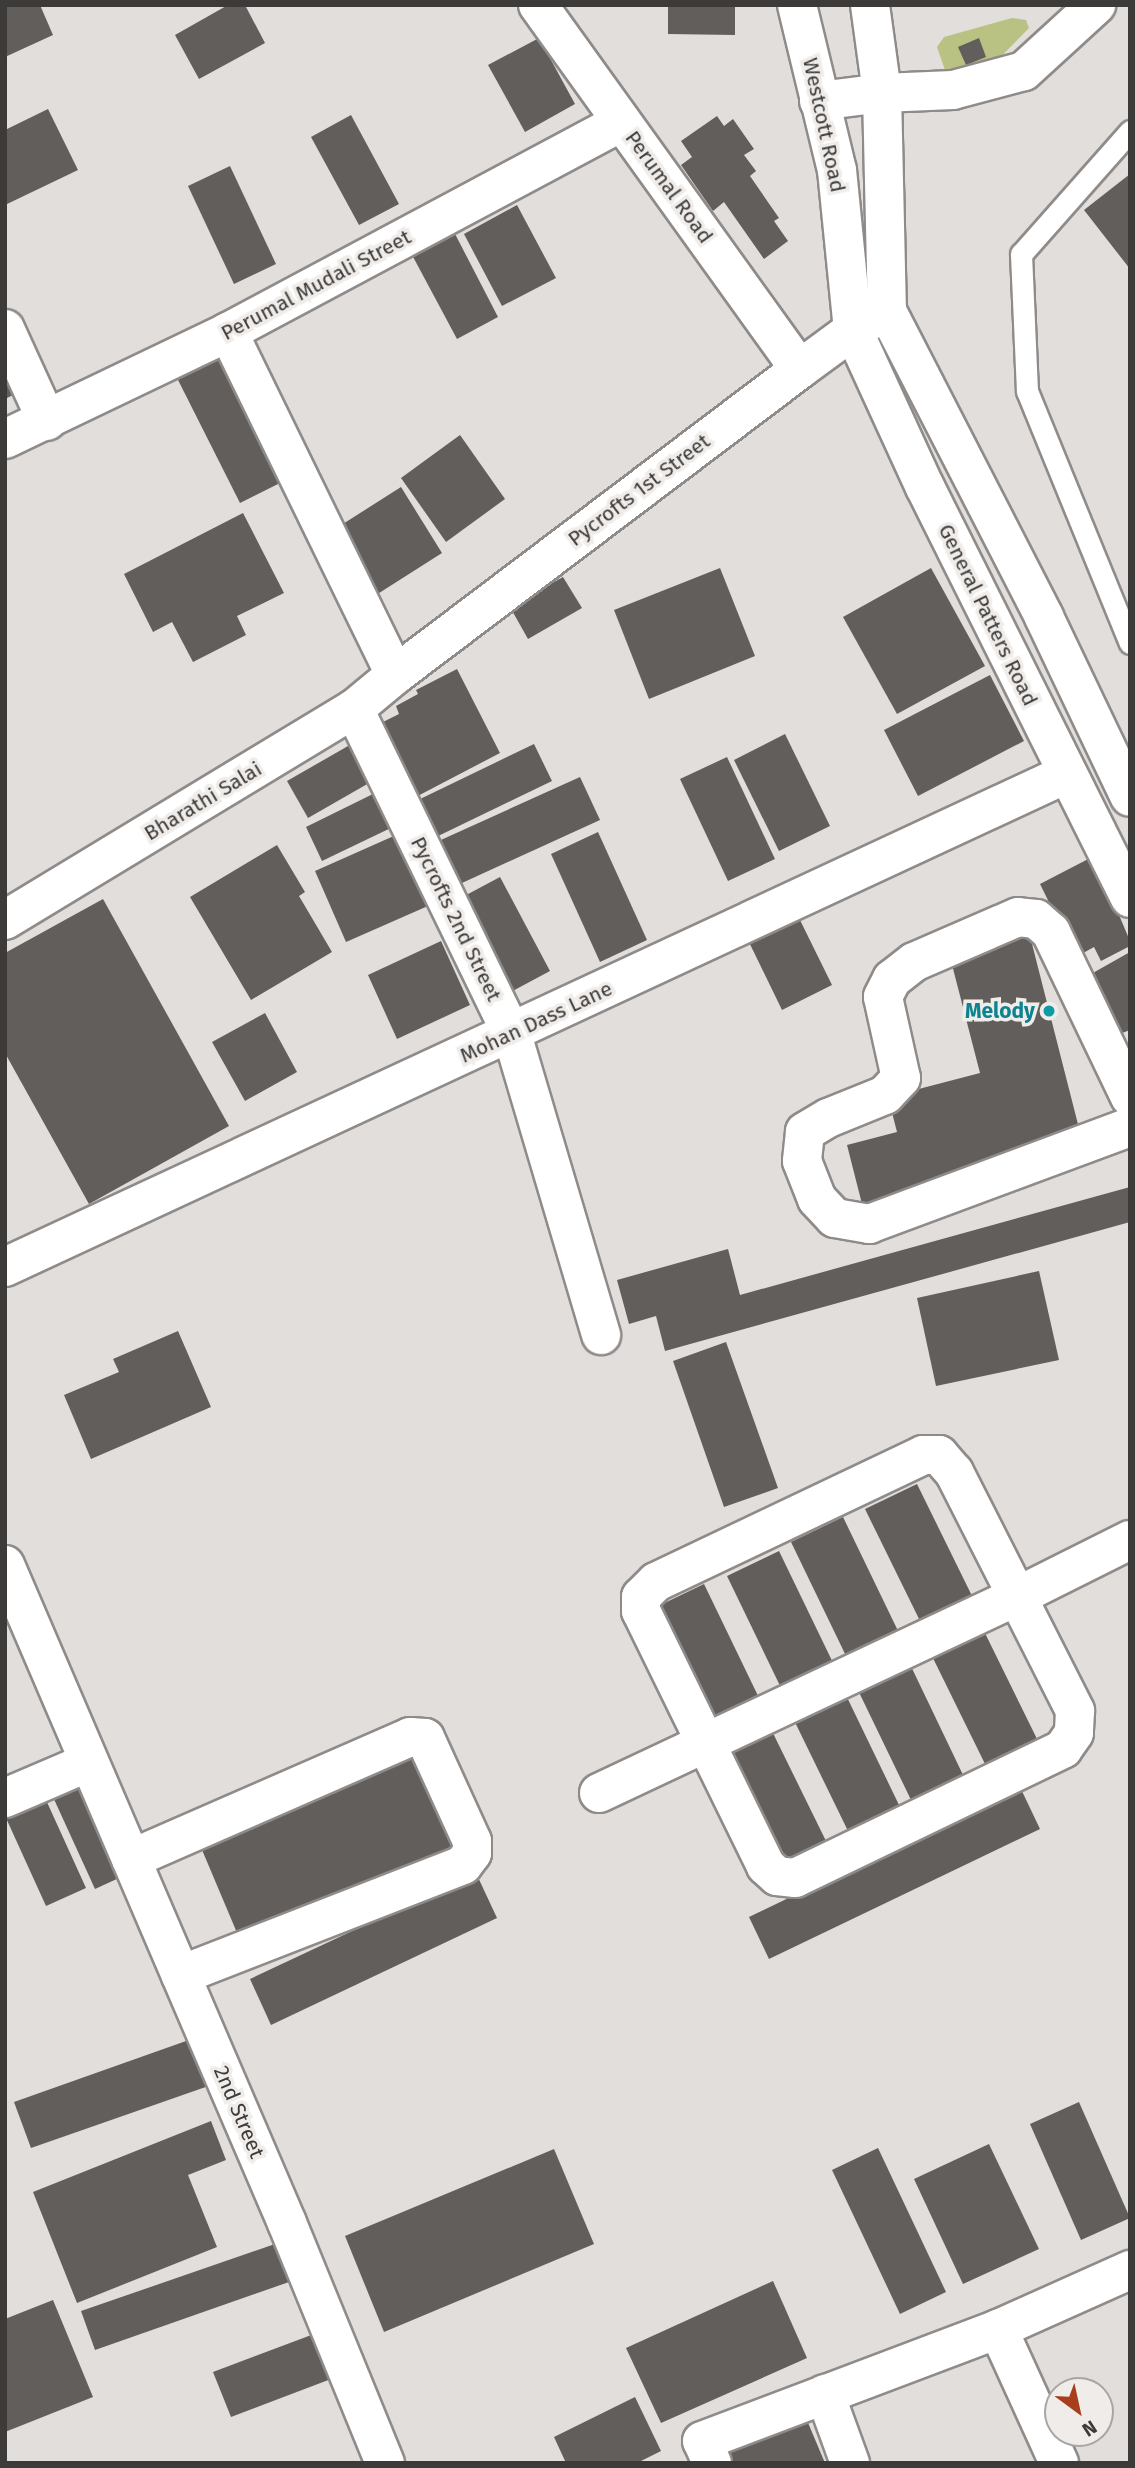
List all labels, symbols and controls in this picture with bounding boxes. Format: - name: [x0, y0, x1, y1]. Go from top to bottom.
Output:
- street label: Westcott Road: [797, 56, 851, 194]
- street label: Perumal Road: [620, 126, 718, 248]
- street label: Perumal Mudali Street: [217, 224, 415, 346]
- street label: Pycrofts 1st Street: [563, 428, 715, 552]
- street label: General Patters Road: [933, 520, 1043, 710]
- street label: Bharathi Salai: [140, 756, 266, 846]
- street label: Pycrofts 2nd Street: [405, 833, 507, 1005]
- street label: Mohan Dass Lane: [456, 976, 616, 1068]
- place label: Melody: [965, 998, 1035, 1024]
- marker: Melody: [1041, 1003, 1057, 1019]
- street label: 2nd Street: [208, 2062, 270, 2162]
- north arrow: [1044, 2377, 1114, 2447]
- text: N: [1078, 2415, 1101, 2441]

